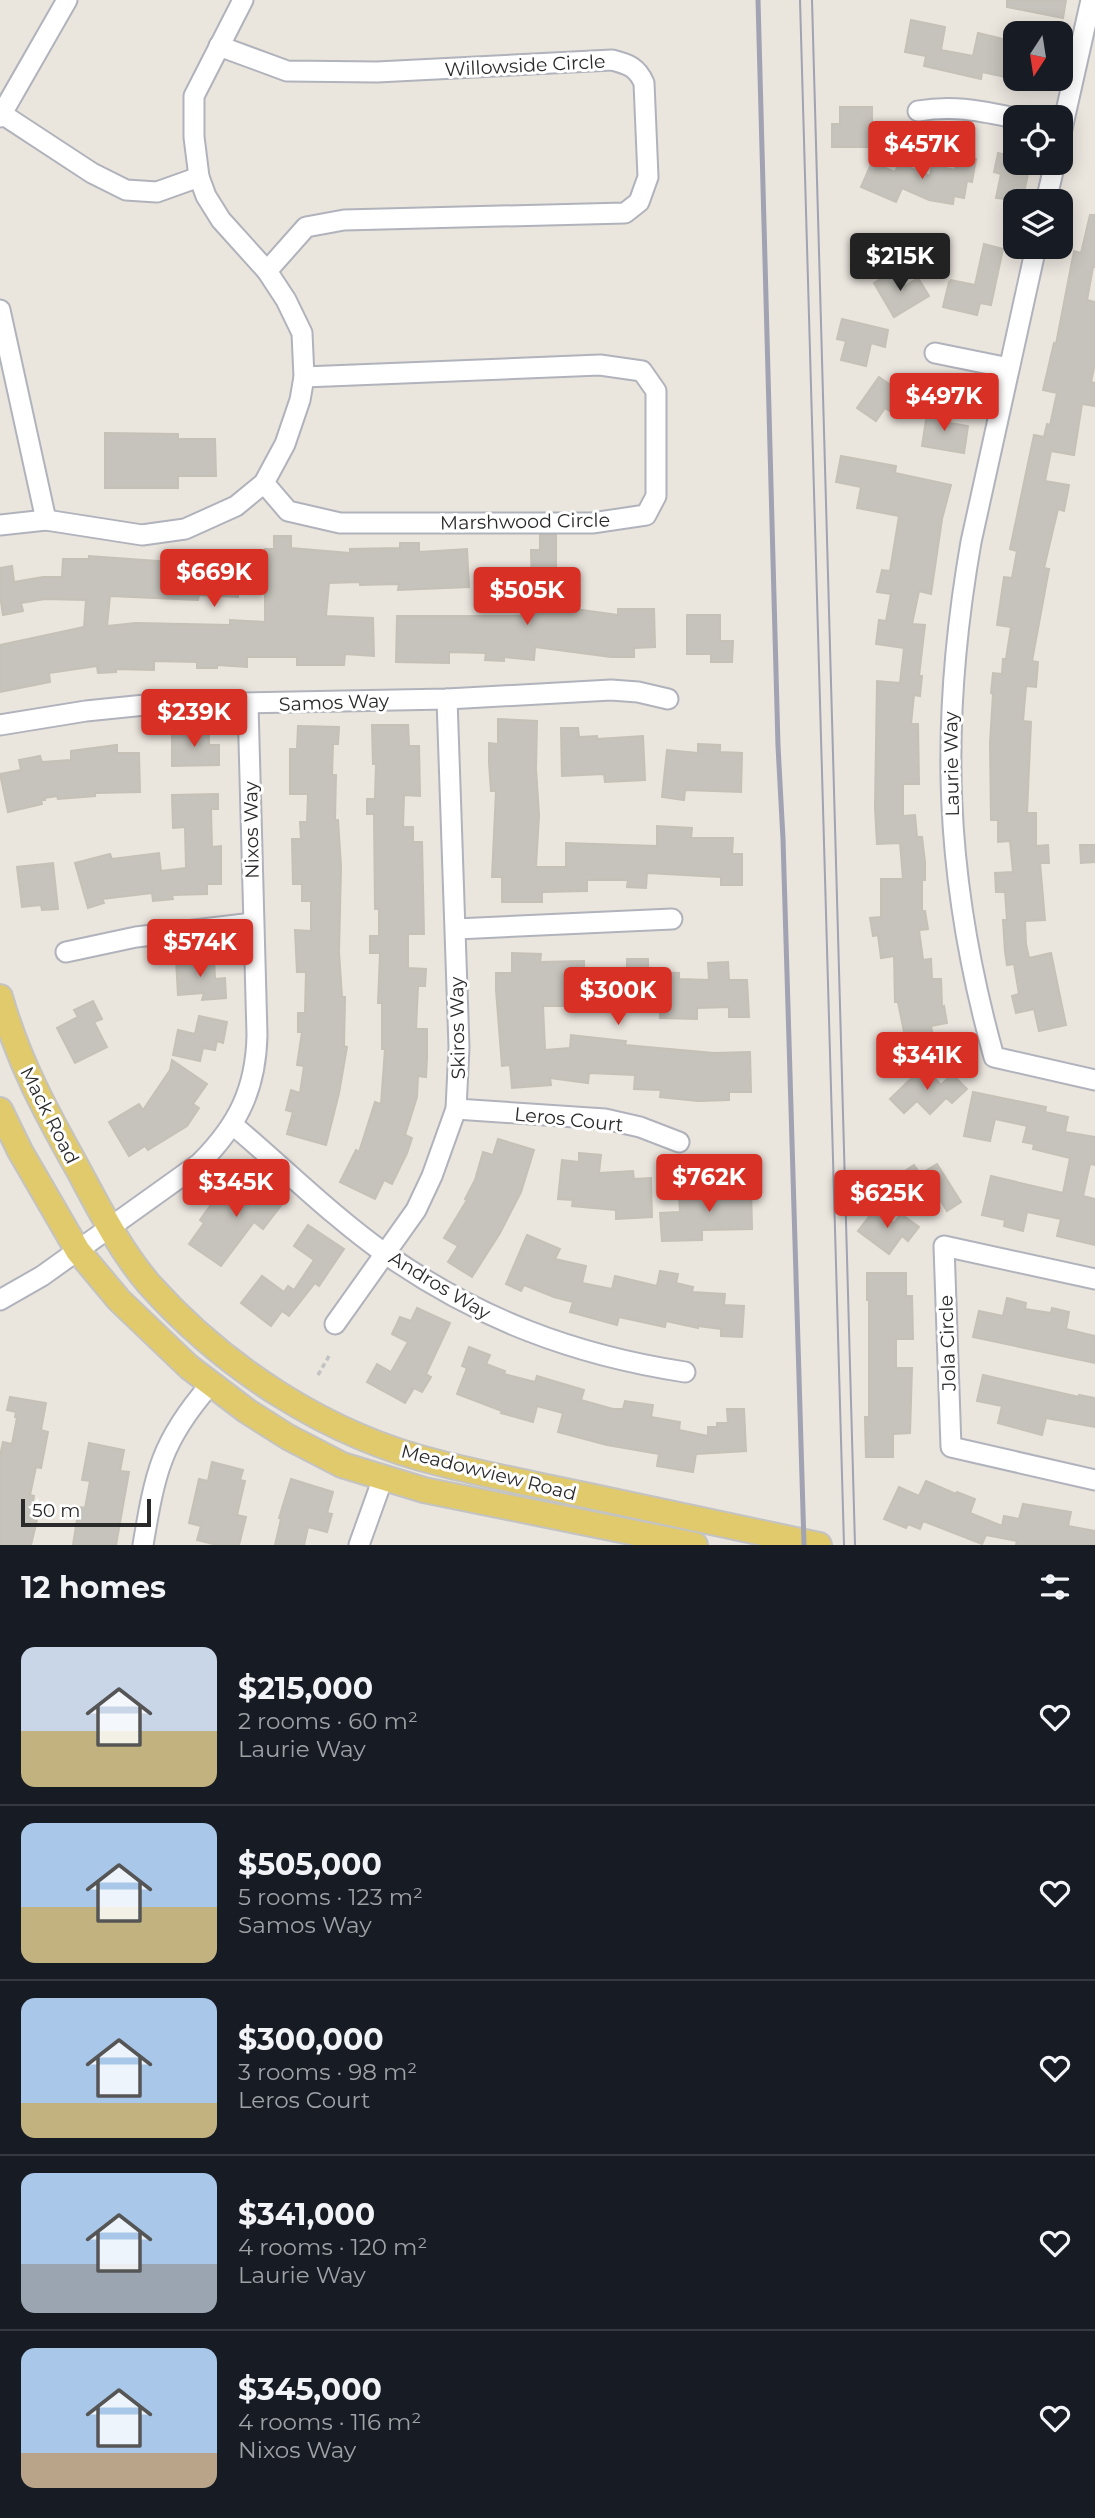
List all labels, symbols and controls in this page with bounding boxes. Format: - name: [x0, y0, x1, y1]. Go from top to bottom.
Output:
- north arrow: [1003, 21, 1073, 91]
- map controls: [1003, 21, 1073, 259]
- street label: Willowside Circle: [444, 50, 606, 81]
- button: locate: [1003, 105, 1073, 175]
- pin: $457K: [873, 122, 971, 181]
- text: $457K: [884, 130, 960, 158]
- button: layers: [1003, 189, 1073, 259]
- pin: $215K: [851, 233, 949, 293]
- text: $215K: [866, 242, 934, 270]
- pin: $497K: [895, 374, 993, 433]
- text: $497K: [906, 382, 982, 410]
- street label: Marshwood Circle: [440, 509, 610, 534]
- pin: $669K: [165, 550, 263, 609]
- text: $669K: [176, 558, 252, 586]
- pin: $505K: [478, 568, 576, 627]
- text: $505K: [490, 576, 564, 604]
- street label: Samos Way: [278, 689, 390, 716]
- pin: $239K: [145, 690, 243, 749]
- text: $239K: [157, 698, 231, 726]
- street label: Laurie Way: [939, 710, 964, 817]
- street label: Nixos Way: [239, 780, 264, 879]
- pin: $574K: [151, 920, 249, 979]
- text: $574K: [163, 928, 237, 956]
- pin: $300K: [569, 968, 667, 1027]
- street label: Skiros Way: [445, 976, 470, 1080]
- text: $300K: [580, 976, 656, 1004]
- pin: $341K: [878, 1032, 976, 1092]
- text: $341K: [892, 1041, 962, 1069]
- street label: Mack Road: [15, 1063, 84, 1168]
- street label: Leros Court: [513, 1102, 625, 1137]
- pin: $762K: [660, 1154, 758, 1214]
- pin: $345K: [187, 1160, 285, 1219]
- text: $762K: [672, 1163, 746, 1191]
- text: $345K: [199, 1168, 273, 1196]
- pin: $625K: [838, 1170, 936, 1230]
- text: $625K: [850, 1179, 924, 1207]
- street label: Andros Way: [385, 1246, 495, 1325]
- street label: Jola Circle: [934, 1295, 961, 1392]
- street label: Meadowview Road: [399, 1440, 579, 1505]
- scale bar: [21, 1496, 150, 1528]
- text: 50 m: [32, 1499, 80, 1522]
- icon: filters: [1036, 1568, 1074, 1606]
- text: 12 homes: [21, 1569, 166, 1606]
- text: $215,000: [238, 1670, 373, 1707]
- icon: home: [77, 1675, 161, 1759]
- icon: heart: [1036, 1698, 1074, 1736]
- text: 2 rooms · 60 m²: [238, 1707, 418, 1735]
- text: Laurie Way: [238, 1735, 366, 1763]
- text: $505,000: [238, 1846, 382, 1883]
- icon: home: [77, 1851, 161, 1935]
- icon: heart: [1036, 1874, 1074, 1912]
- text: 5 rooms · 123 m²: [238, 1883, 423, 1911]
- text: Samos Way: [238, 1911, 372, 1939]
- text: $300,000: [238, 2021, 384, 2058]
- icon: home: [77, 2026, 161, 2110]
- icon: heart: [1036, 2049, 1074, 2087]
- text: 3 rooms · 98 m²: [238, 2058, 417, 2086]
- text: Leros Court: [238, 2086, 370, 2114]
- text: $341,000: [238, 2196, 375, 2233]
- icon: home: [77, 2201, 161, 2285]
- icon: heart: [1036, 2224, 1074, 2262]
- text: 4 rooms · 120 m²: [238, 2233, 427, 2261]
- text: Laurie Way: [238, 2261, 366, 2289]
- text: $345,000: [238, 2371, 382, 2408]
- icon: home: [77, 2376, 161, 2460]
- icon: heart: [1036, 2399, 1074, 2437]
- text: 4 rooms · 116 m²: [238, 2408, 421, 2436]
- text: Nixos Way: [238, 2436, 356, 2464]

